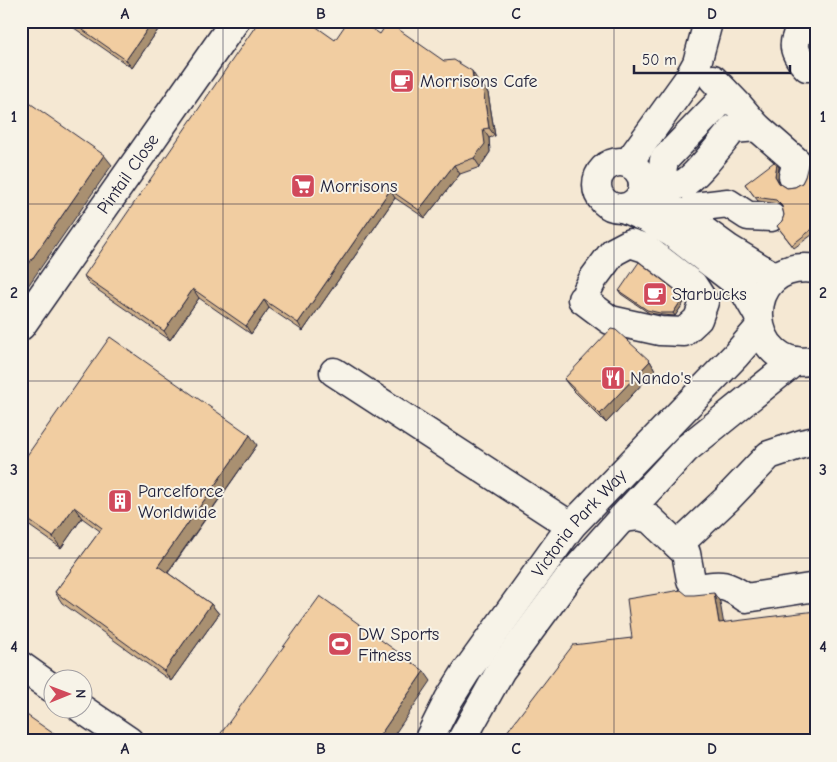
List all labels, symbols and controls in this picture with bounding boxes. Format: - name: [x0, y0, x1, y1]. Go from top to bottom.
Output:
- text: A: [121, 5, 130, 23]
- text: B: [316, 5, 326, 23]
- text: C: [511, 5, 521, 23]
- text: D: [707, 5, 717, 23]
- scale bar: [634, 42, 791, 74]
- text: 50 m: [642, 51, 677, 69]
- cafe icon: Morrisons Cafe: [389, 68, 415, 94]
- place label: Morrisons Cafe: [420, 71, 537, 92]
- text: 1: [11, 108, 17, 126]
- text: 1: [820, 108, 826, 126]
- street label: Pintail Close: [93, 130, 163, 218]
- supermarket icon: Morrisons: [290, 173, 316, 199]
- place label: Morrisons: [320, 176, 397, 197]
- cafe icon: Starbucks: [642, 281, 668, 307]
- text: 2: [10, 284, 18, 302]
- place label: Starbucks: [672, 284, 747, 305]
- text: 2: [819, 284, 827, 302]
- restaurant icon: Nando's: [600, 365, 626, 391]
- place label: Nando's: [630, 368, 691, 389]
- text: 3: [10, 461, 18, 479]
- text: 3: [819, 461, 827, 479]
- street label: Victoria Park Way: [527, 464, 631, 581]
- place label: Parcelforce Worldwide: [138, 481, 223, 523]
- building icon: Parcelforce Worldwide: [107, 488, 133, 514]
- place label: DW Sports Fitness: [358, 624, 439, 666]
- sports icon: DW Sports Fitness: [327, 631, 353, 657]
- text: 4: [10, 638, 18, 656]
- text: 4: [819, 638, 827, 656]
- north arrow: [42, 670, 92, 720]
- text: N: [72, 689, 89, 698]
- text: A: [121, 740, 130, 758]
- text: B: [316, 740, 326, 758]
- text: C: [511, 740, 521, 758]
- text: D: [707, 740, 717, 758]

